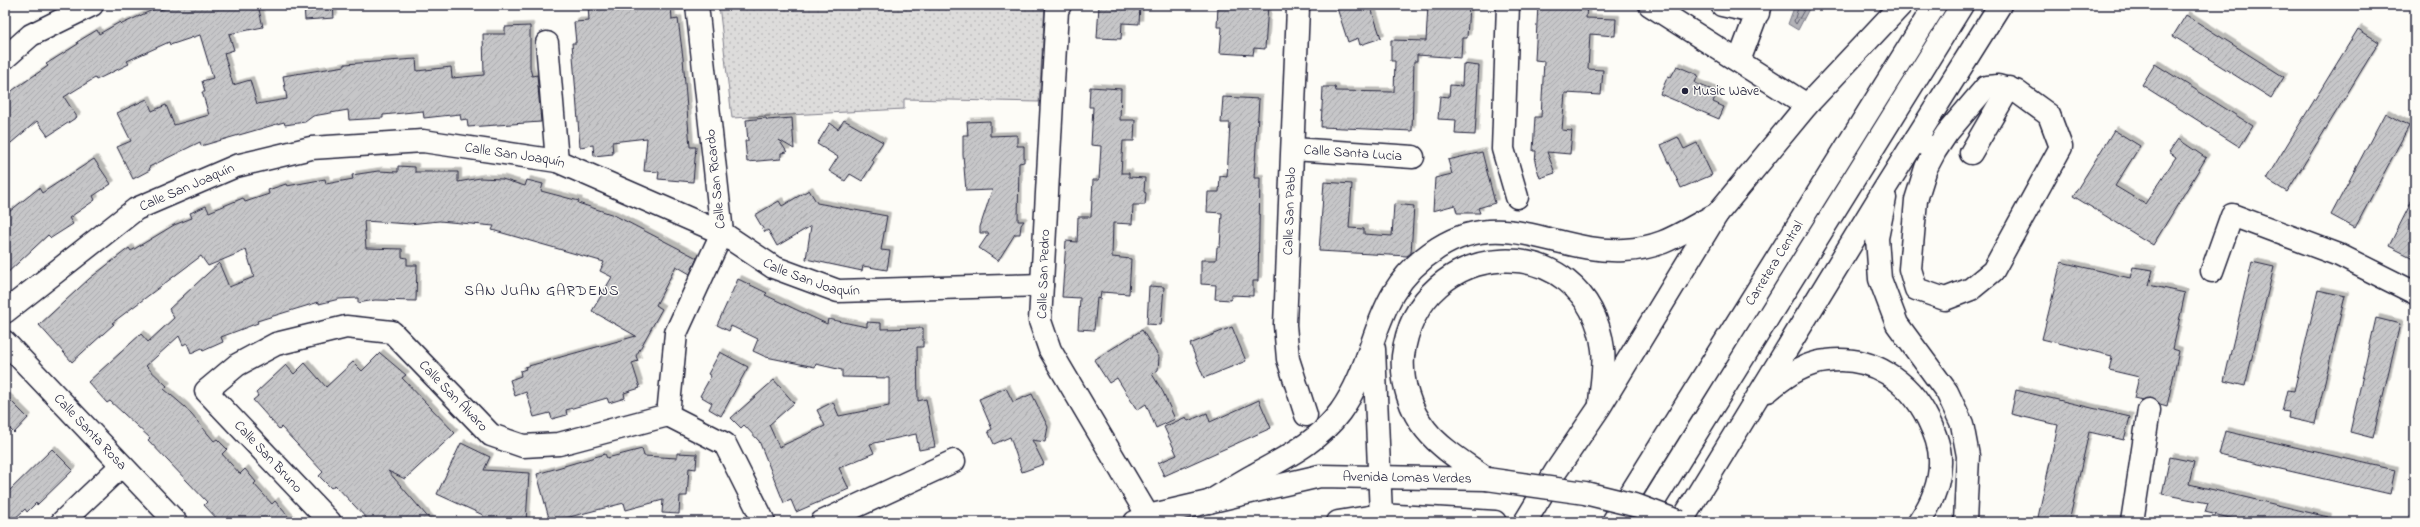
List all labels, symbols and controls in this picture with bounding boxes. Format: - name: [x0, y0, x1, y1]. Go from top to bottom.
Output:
- place label: Music Wave: [1693, 81, 1760, 102]
- marker: Music Wave: [1680, 86, 1690, 96]
- street label: Calle San Ricardo: [700, 128, 732, 230]
- street label: Calle San Joaquín: [463, 137, 569, 174]
- street label: Calle Santa Lucia: [1303, 139, 1403, 167]
- street label: Calle San Joaquín: [136, 157, 238, 217]
- street label: Calle San Pablo: [1278, 167, 1302, 255]
- street label: Carretera Central: [1740, 217, 1809, 310]
- street label: Calle San Pedro: [1032, 229, 1056, 319]
- street label: Calle San Joaquín: [758, 252, 860, 302]
- district label: SAN JUAN GARDENS: [464, 280, 620, 302]
- street label: Calle San Álvaro: [414, 355, 493, 436]
- street label: Calle Santa Rosa: [49, 389, 132, 475]
- street label: Calle San Bruno: [229, 416, 307, 498]
- street label: Avenida Lomas Verdes: [1342, 466, 1472, 489]

